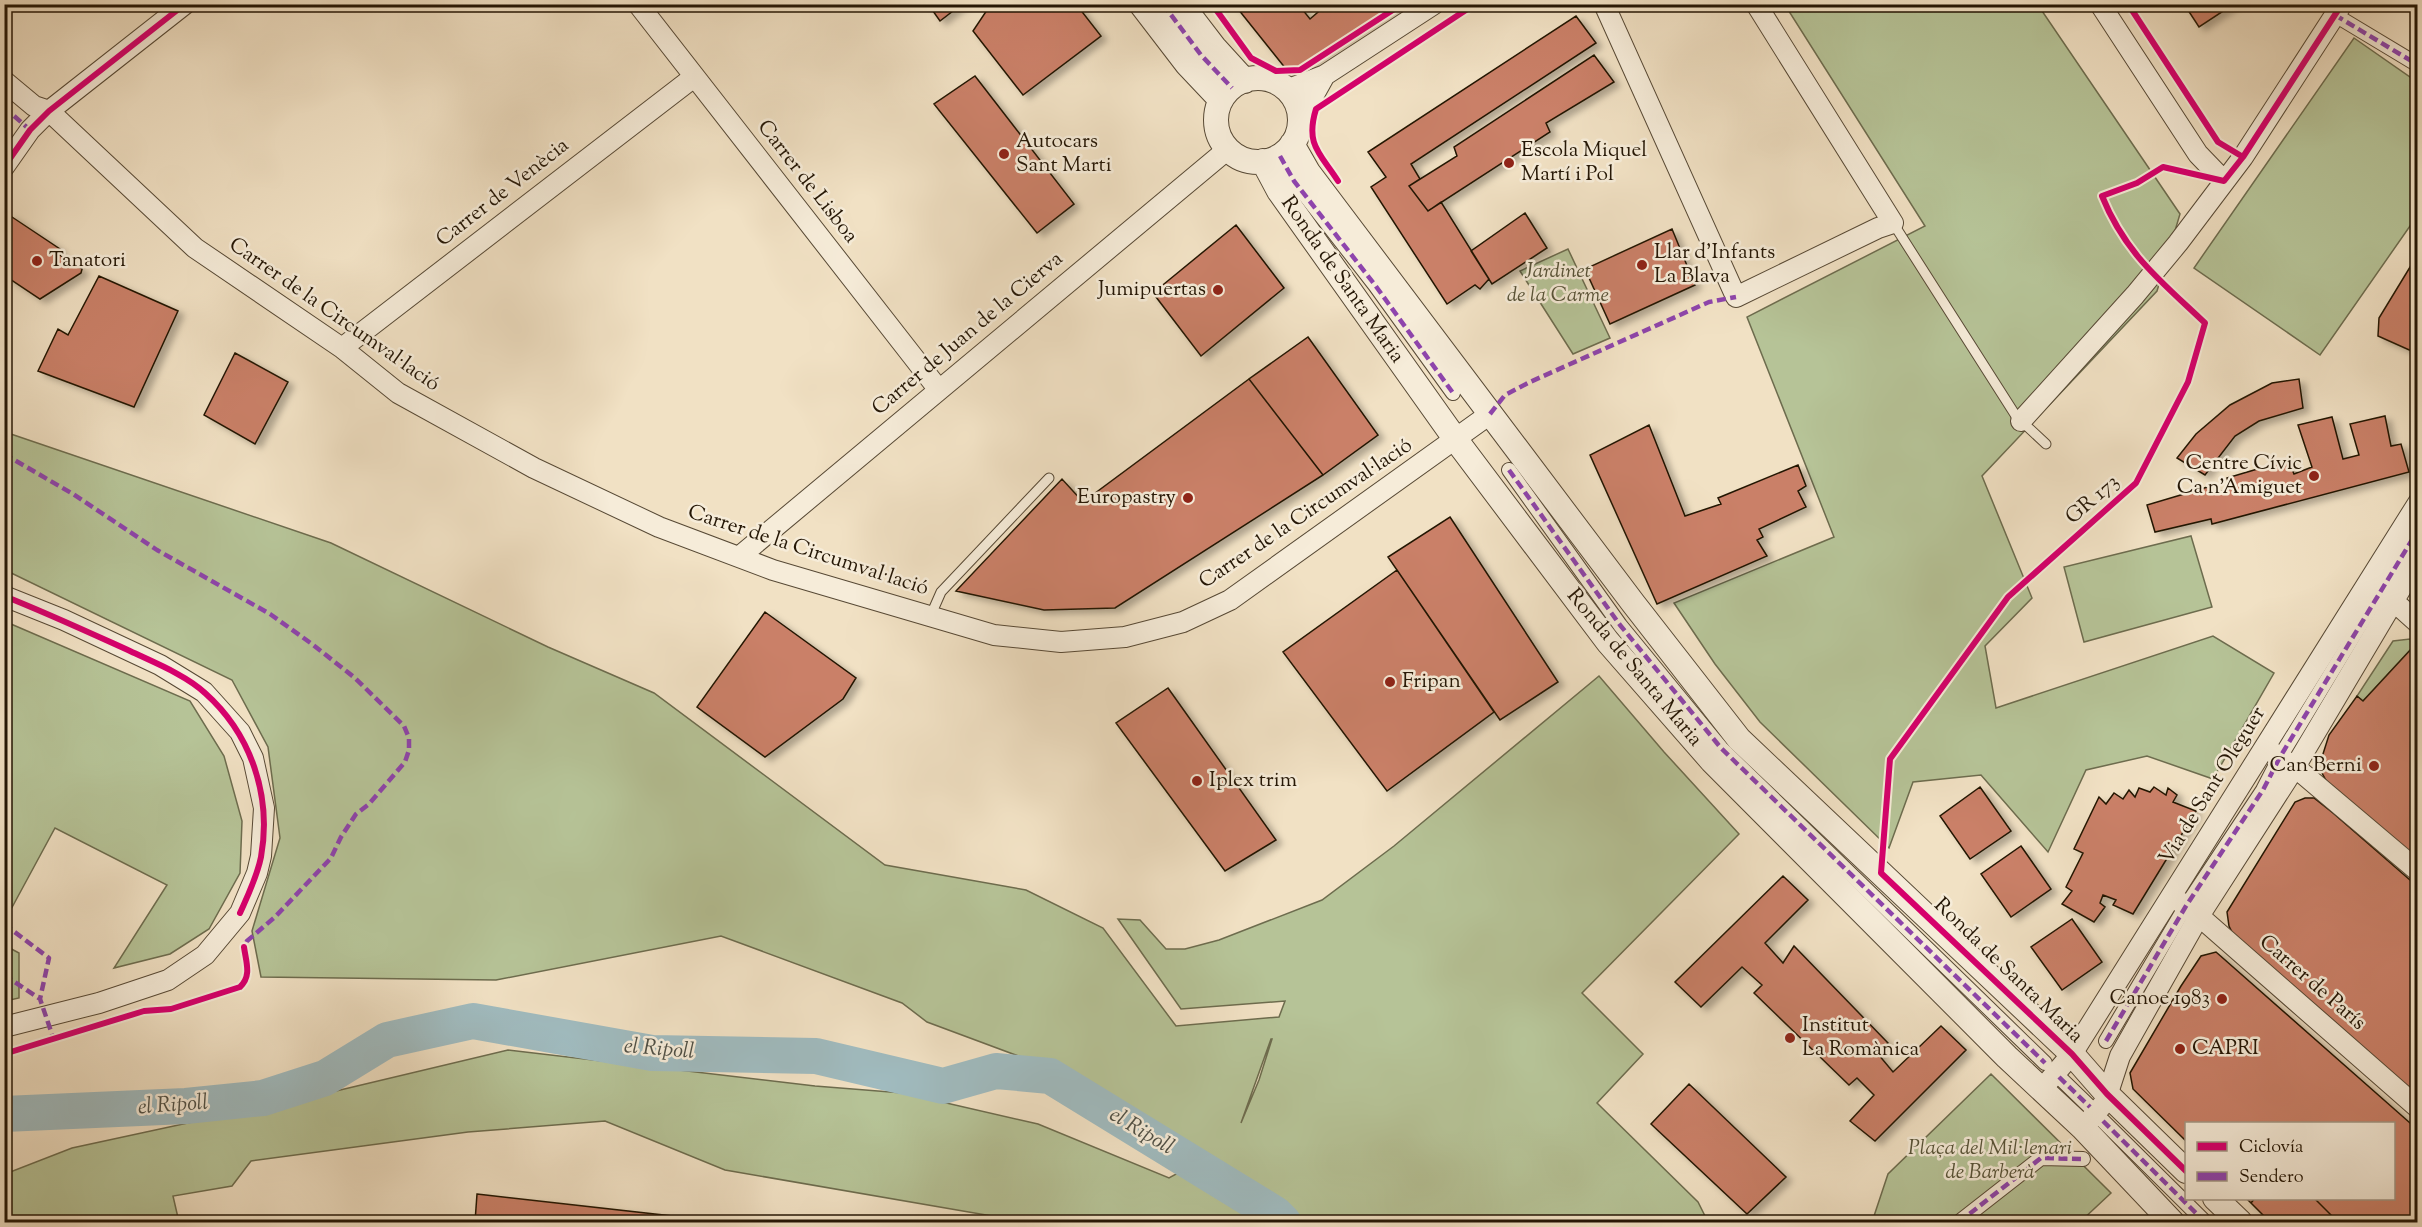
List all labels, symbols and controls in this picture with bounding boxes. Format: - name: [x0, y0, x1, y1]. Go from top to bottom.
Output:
- street label: Carrer de Lisboa: [749, 114, 865, 250]
- place label: Autocars Sant Marti: [1016, 127, 1112, 181]
- street label: Carrer de Venècia: [430, 131, 576, 255]
- place label: Escola Miquel Martí i Pol: [1521, 136, 1647, 190]
- marker: Autocars Sant Marti: [997, 147, 1011, 161]
- marker: Escola Miquel Martí i Pol: [1502, 156, 1516, 170]
- street label: Ronda de Santa Maria: [1273, 190, 1411, 370]
- street label: Carrer de la Circumval·lació: [222, 230, 446, 400]
- place label: Llar d'Infants La Blava: [1654, 238, 1775, 292]
- street label: Carrer de Juan de la Cierva: [866, 245, 1070, 423]
- place label: Tanatori: [49, 246, 126, 276]
- marker: Tanatori: [30, 254, 44, 268]
- park label: Jardinet de la Carme: [1507, 257, 1609, 311]
- marker: Llar d'Infants La Blava: [1635, 258, 1649, 272]
- place label: Jumipuertas: [1097, 275, 1206, 305]
- marker: Jumipuertas: [1211, 283, 1225, 297]
- street label: Carrer de la Circumval·lació: [1193, 431, 1419, 597]
- place label: Centre Cívic Ca n'Amiguet: [2177, 449, 2302, 503]
- street label: GR 173: [2059, 468, 2127, 532]
- marker: Centre Cívic Ca n'Amiguet: [2307, 469, 2321, 483]
- place label: Europastry: [1077, 483, 1177, 513]
- marker: Europastry: [1181, 491, 1195, 505]
- street label: Carrer de la Circumval·lació: [684, 498, 932, 604]
- street label: Ronda de Santa Maria: [1559, 583, 1709, 754]
- place label: Fripan: [1402, 667, 1461, 697]
- marker: Fripan: [1383, 675, 1397, 689]
- street label: Via de Sant Oleguer: [2152, 701, 2274, 871]
- place label: Can Berni: [2270, 751, 2362, 781]
- marker: Can Berni: [2367, 759, 2381, 773]
- place label: Iplex trim: [1209, 766, 1297, 796]
- marker: Iplex trim: [1190, 774, 1204, 788]
- street label: Ronda de Santa Maria: [1926, 891, 2090, 1051]
- street label: Carrer de París: [2252, 928, 2372, 1038]
- place label: Canoe 1983: [2110, 984, 2210, 1014]
- marker: Canoe 1983: [2215, 992, 2229, 1006]
- place label: Institut La Romànica: [1802, 1011, 1920, 1065]
- water label: el Ripoll: [622, 1031, 696, 1069]
- marker: Institut La Romànica: [1783, 1031, 1797, 1045]
- place label: CAPRI: [2192, 1034, 2259, 1064]
- marker: CAPRI: [2173, 1042, 2187, 1056]
- water label: el Ripoll: [137, 1088, 210, 1124]
- water label: el Ripoll: [1102, 1100, 1180, 1164]
- legend: [2185, 1122, 2395, 1200]
- park label: Plaça del Mil·lenari de Barberà: [1908, 1134, 2072, 1188]
- text: Ciclovía: [2239, 1135, 2303, 1161]
- text: Sendero: [2239, 1165, 2304, 1191]

